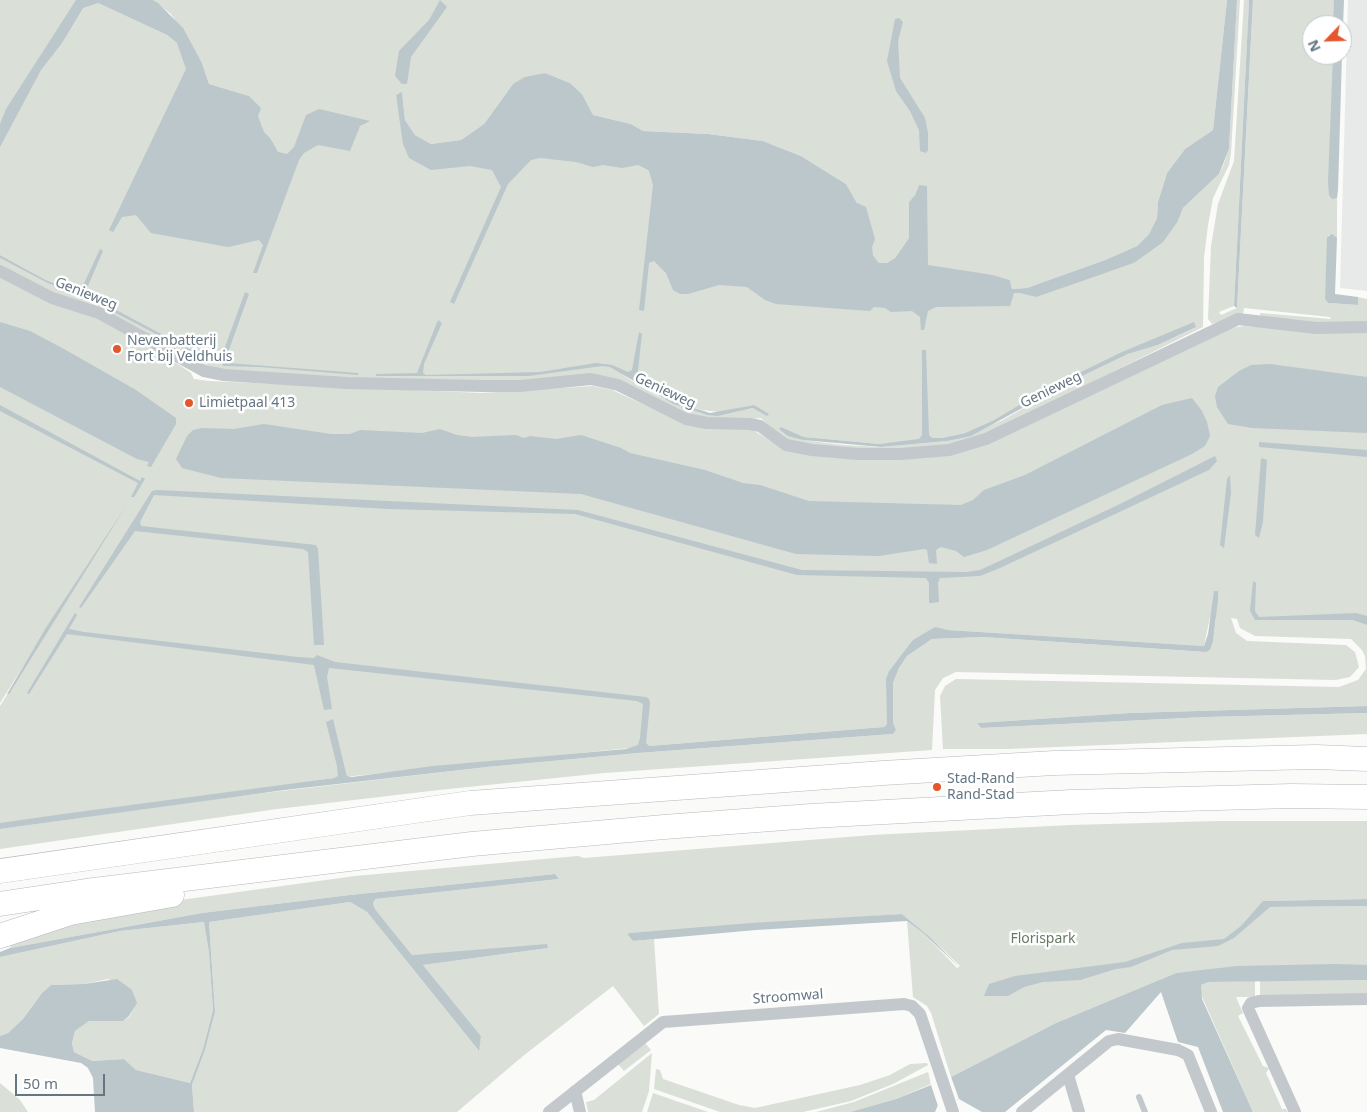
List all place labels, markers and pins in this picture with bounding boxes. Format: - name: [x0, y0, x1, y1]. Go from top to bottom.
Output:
- place label: Nevenbatterij Fort bij Veldhuis: [127, 333, 233, 366]
- marker: Nevenbatterij Fort bij Veldhuis: [111, 343, 123, 355]
- place label: Limietpaal 413: [199, 395, 295, 411]
- marker: Limietpaal 413: [183, 397, 195, 409]
- place label: Stad-Rand Rand-Stad: [947, 771, 1015, 804]
- marker: Stad-Rand Rand-Stad: [931, 781, 943, 793]

